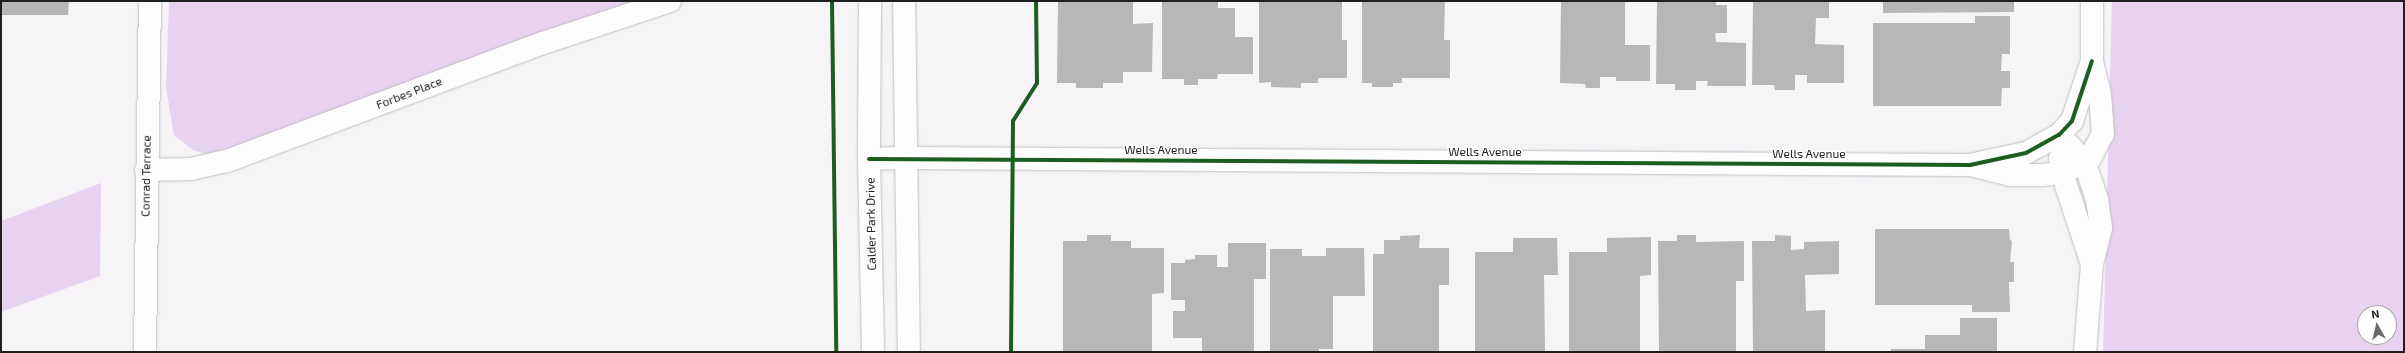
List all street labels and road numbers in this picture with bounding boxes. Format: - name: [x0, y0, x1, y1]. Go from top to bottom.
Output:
- street label: Forbes Place: [374, 74, 444, 112]
- street label: Conrad Terrace: [138, 135, 154, 217]
- street label: Wells Avenue: [1124, 143, 1198, 157]
- street label: Wells Avenue: [1448, 145, 1522, 159]
- street label: Wells Avenue: [1772, 147, 1846, 161]
- street label: Calder Park Drive: [863, 177, 879, 271]

